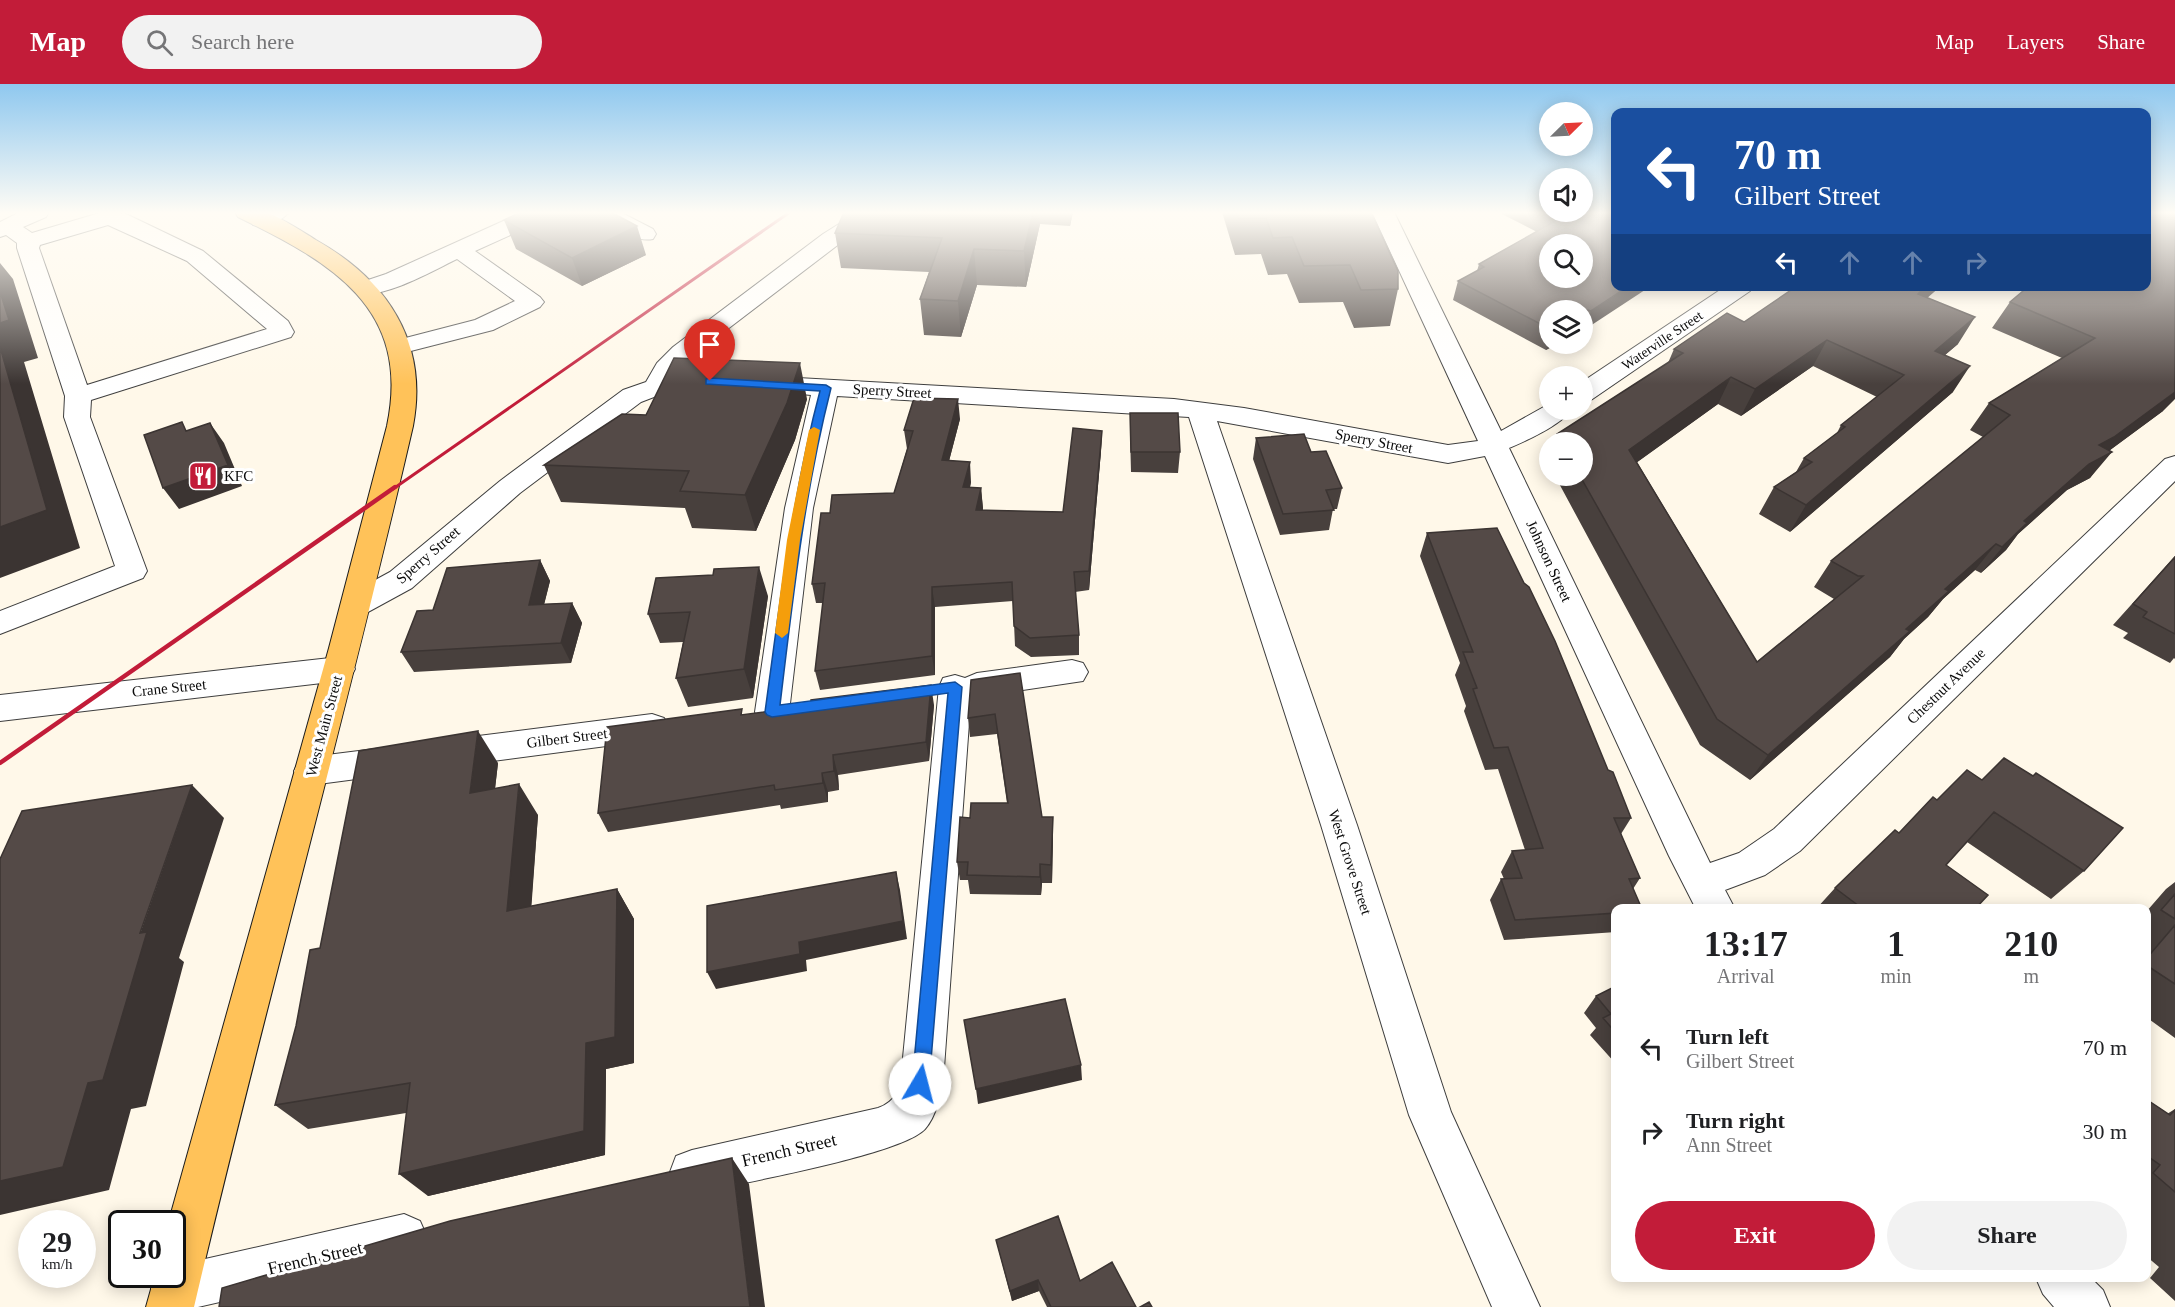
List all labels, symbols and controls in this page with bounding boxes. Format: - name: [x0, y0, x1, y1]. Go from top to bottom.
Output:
- search box: [122, 15, 542, 69]
- text: Map: [30, 26, 86, 57]
- icon: search: [143, 26, 176, 59]
- text: Search here: [191, 29, 294, 54]
- text: Map: [1936, 30, 1974, 54]
- text: Layers: [2007, 30, 2064, 54]
- text: Share: [2097, 30, 2145, 54]
- north arrow: [1539, 102, 1593, 156]
- map controls: [1539, 102, 1593, 486]
- icon: left: [1635, 132, 1713, 210]
- text: 70 m: [1734, 132, 1822, 178]
- button: sound: [1539, 168, 1593, 222]
- text: Gilbert Street: [1734, 181, 1880, 211]
- button: search: [1539, 234, 1593, 288]
- icon: left: [1770, 246, 1803, 279]
- icon: ahead: [1833, 246, 1866, 279]
- icon: ahead: [1896, 246, 1929, 279]
- icon: right: [1959, 246, 1992, 279]
- button: layers: [1539, 300, 1593, 354]
- street label: Waterville Street: [1619, 308, 1706, 373]
- pin: [684, 319, 735, 381]
- icon: arrive: [693, 328, 726, 361]
- button: +: [1539, 366, 1593, 420]
- street label: Sperry Street: [852, 381, 933, 401]
- street label: Sperry Street: [1334, 426, 1415, 457]
- button: −: [1539, 432, 1593, 486]
- restaurant icon: KFC: [187, 460, 219, 492]
- place label: KFC: [224, 468, 253, 484]
- street label: Johnson Street: [1523, 518, 1575, 605]
- street label: Sperry Street: [393, 523, 464, 587]
- street label: Chestnut Avenue: [1904, 645, 1988, 727]
- street label: West Main Street: [303, 673, 345, 778]
- street label: Crane Street: [131, 676, 208, 700]
- street label: Gilbert Street: [526, 725, 609, 751]
- street label: West Grove Street: [1325, 807, 1375, 917]
- text: 13:17: [1704, 924, 1788, 964]
- text: 1: [1887, 924, 1905, 964]
- text: 210: [2004, 924, 2058, 964]
- text: Arrival: [1717, 965, 1775, 987]
- text: min: [1880, 965, 1912, 987]
- text: m: [2024, 965, 2039, 987]
- text: Turn left: [1686, 1024, 1769, 1049]
- icon: left: [1635, 1032, 1668, 1065]
- text: 70 m: [2082, 1035, 2127, 1060]
- text: Gilbert Street: [1686, 1050, 1794, 1072]
- position arrow: [888, 1052, 952, 1116]
- text: Turn right: [1686, 1108, 1785, 1133]
- icon: right: [1635, 1116, 1668, 1149]
- text: 30 m: [2082, 1119, 2127, 1144]
- street label: French Street: [740, 1129, 838, 1171]
- text: Ann Street: [1686, 1134, 1772, 1156]
- button: Exit: [1635, 1201, 1875, 1270]
- button: Share: [1887, 1201, 2127, 1270]
- speed limit sign: 30: [108, 1210, 186, 1288]
- text: 29: [42, 1225, 72, 1258]
- street label: French Street: [266, 1237, 364, 1279]
- text: km/h: [42, 1256, 72, 1272]

